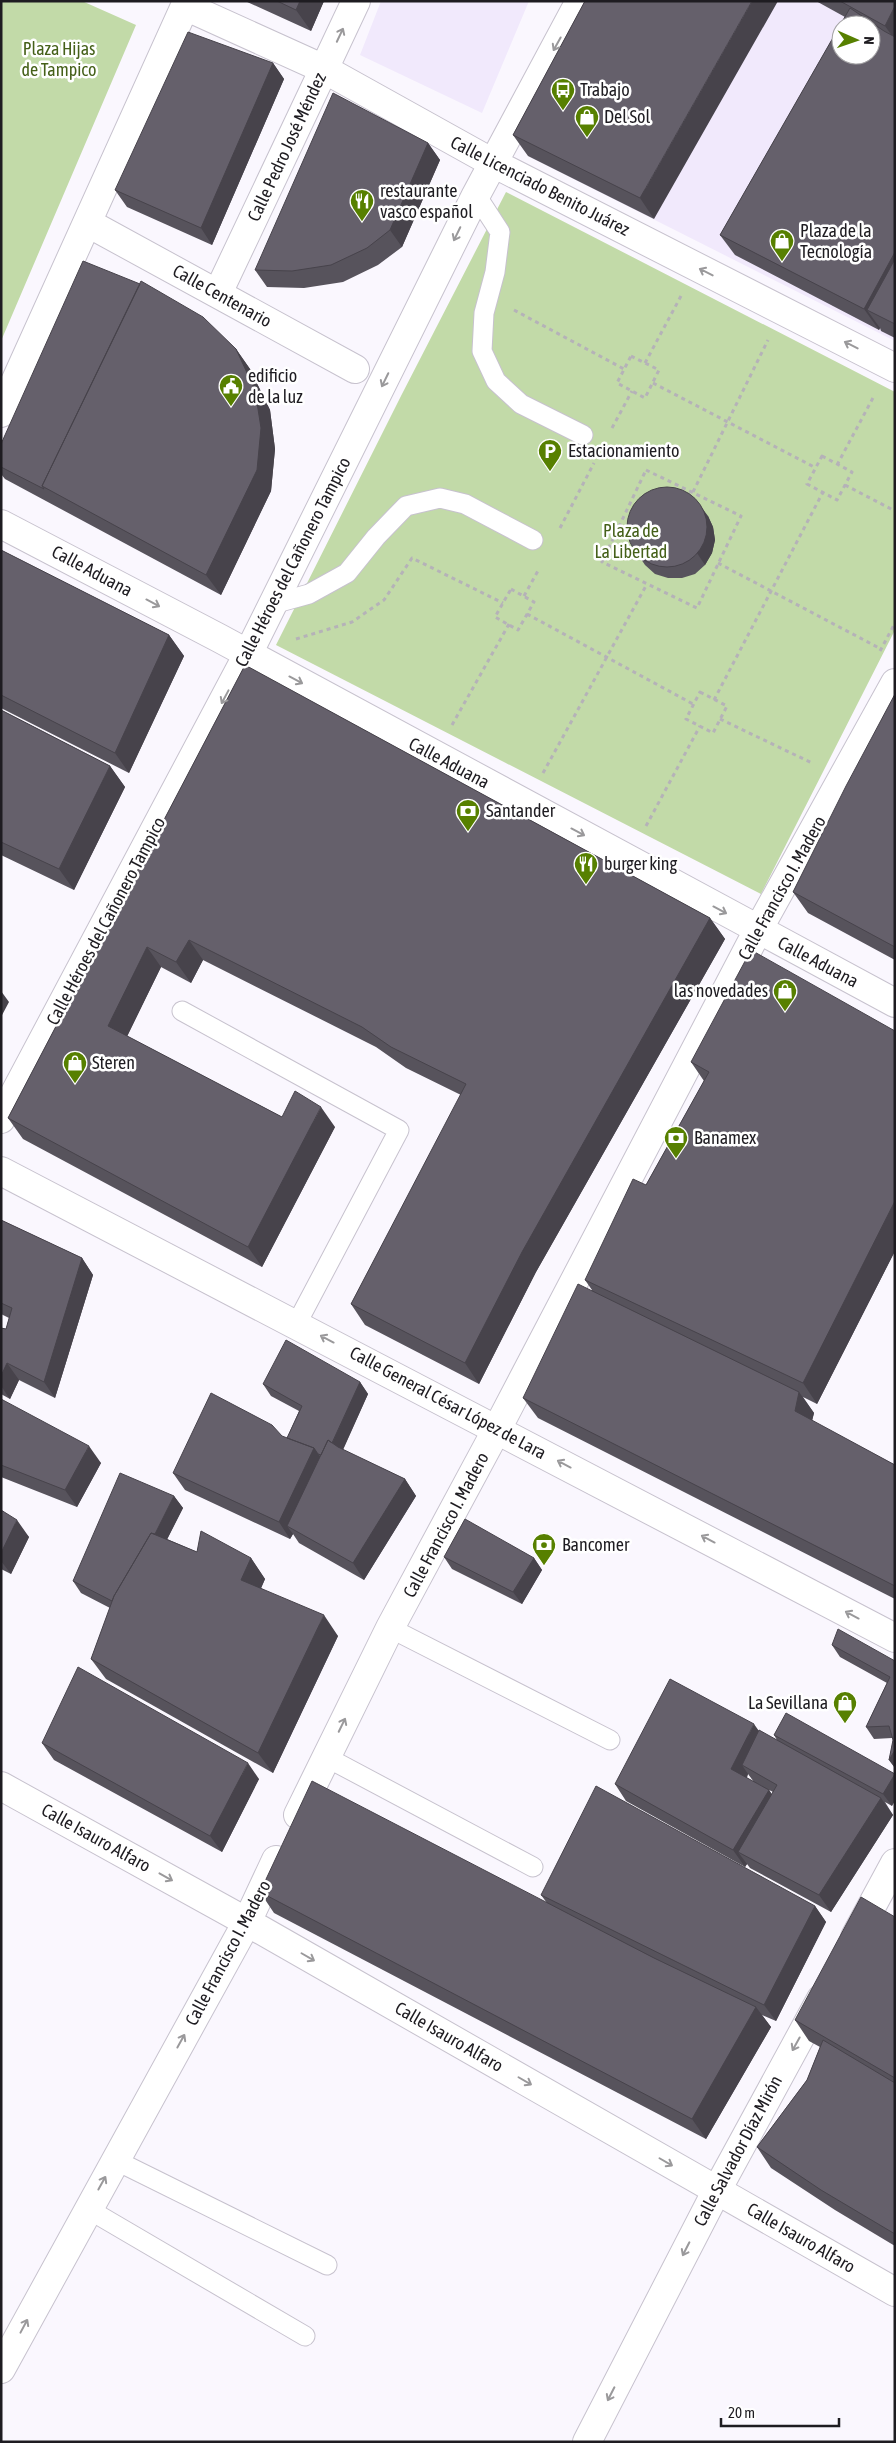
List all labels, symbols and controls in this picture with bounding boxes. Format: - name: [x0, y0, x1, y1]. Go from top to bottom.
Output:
- north arrow: [831, 15, 881, 65]
- one-way arrow: [335, 28, 345, 43]
- one-way arrow: [552, 36, 561, 51]
- text: N: [861, 36, 877, 45]
- park label: Plaza Hijas de Tampico: [22, 38, 96, 80]
- street label: Calle Pedro José Méndez: [243, 69, 330, 224]
- bus stop icon: Trabajo: [550, 77, 576, 111]
- place label: Trabajo: [580, 79, 630, 100]
- shop icon: Del Sol: [574, 104, 600, 138]
- place label: Del Sol: [604, 106, 651, 127]
- street label: Calle Licenciado Benito Juárez: [447, 131, 634, 240]
- place label: restaurante vasco español: [380, 180, 473, 222]
- restaurant icon: restaurante vasco español: [349, 188, 375, 222]
- place label: Plaza de la Tecnología: [800, 220, 872, 262]
- one-way arrow: [452, 226, 461, 241]
- shop icon: Plaza de la Tecnología: [769, 228, 795, 262]
- street label: Calle Centenario: [169, 260, 275, 331]
- one-way arrow: [699, 267, 714, 277]
- one-way arrow: [844, 340, 859, 350]
- place label: edificio de la luz: [248, 365, 303, 407]
- one-way arrow: [380, 372, 389, 387]
- public building icon: edificio de la luz: [218, 373, 244, 407]
- parking icon: Estacionamiento: [537, 438, 563, 472]
- place label: Estacionamiento: [568, 440, 679, 461]
- street label: Calle Héroes del Cañonero Tampico: [230, 453, 355, 670]
- park label: Plaza de La Libertad: [595, 520, 667, 562]
- street label: Calle Aduana: [48, 541, 136, 600]
- one-way arrow: [145, 599, 160, 608]
- one-way arrow: [288, 676, 303, 685]
- one-way arrow: [220, 689, 230, 704]
- street label: Calle Aduana: [405, 733, 493, 792]
- bank icon: Santander: [455, 798, 481, 832]
- place label: Santander: [486, 800, 556, 821]
- street label: Calle Francisco I. Madero: [733, 812, 830, 963]
- street label: Calle Héroes del Cañonero Tampico: [42, 813, 169, 1028]
- one-way arrow: [570, 828, 584, 838]
- restaurant icon: burger king: [573, 851, 599, 885]
- place label: burger king: [604, 853, 678, 874]
- one-way arrow: [713, 905, 728, 915]
- street label: Calle Aduana: [774, 932, 862, 991]
- shop icon: las novedades: [772, 978, 798, 1012]
- place label: las novedades: [674, 980, 768, 1001]
- shop icon: Steren: [62, 1050, 88, 1084]
- place label: Steren: [92, 1052, 135, 1073]
- bank icon: Banamex: [663, 1125, 689, 1159]
- place label: Banamex: [694, 1127, 756, 1148]
- one-way arrow: [320, 1334, 335, 1343]
- street label: Calle General César López de Lara: [346, 1342, 550, 1463]
- street label: Calle Francisco I. Madero: [398, 1449, 493, 1601]
- one-way arrow: [557, 1459, 572, 1468]
- bank icon: Bancomer: [531, 1532, 557, 1566]
- place label: Bancomer: [562, 1534, 630, 1555]
- one-way arrow: [700, 1534, 715, 1544]
- one-way arrow: [844, 1610, 859, 1620]
- shop icon: La Sevillana: [832, 1690, 858, 1724]
- place label: La Sevillana: [748, 1692, 828, 1713]
- one-way arrow: [338, 1718, 347, 1733]
- street label: Calle Isauro Alfaro: [38, 1799, 154, 1876]
- one-way arrow: [159, 1873, 173, 1883]
- street label: Calle Francisco I. Madero: [180, 1877, 275, 2029]
- one-way arrow: [300, 1953, 315, 1962]
- street label: Calle Isauro Alfaro: [391, 1997, 507, 2076]
- one-way arrow: [176, 2035, 186, 2049]
- one-way arrow: [791, 2037, 801, 2052]
- street label: Calle Salvador Díaz Mirón: [689, 2072, 786, 2230]
- one-way arrow: [517, 2077, 532, 2086]
- one-way arrow: [659, 2157, 673, 2167]
- one-way arrow: [97, 2176, 107, 2191]
- street label: Calle Isauro Alfaro: [743, 2198, 859, 2277]
- one-way arrow: [681, 2241, 690, 2256]
- one-way arrow: [20, 2319, 30, 2334]
- one-way arrow: [606, 2386, 616, 2401]
- scale bar: [721, 2396, 838, 2428]
- text: 20 m: [728, 2404, 755, 2421]

